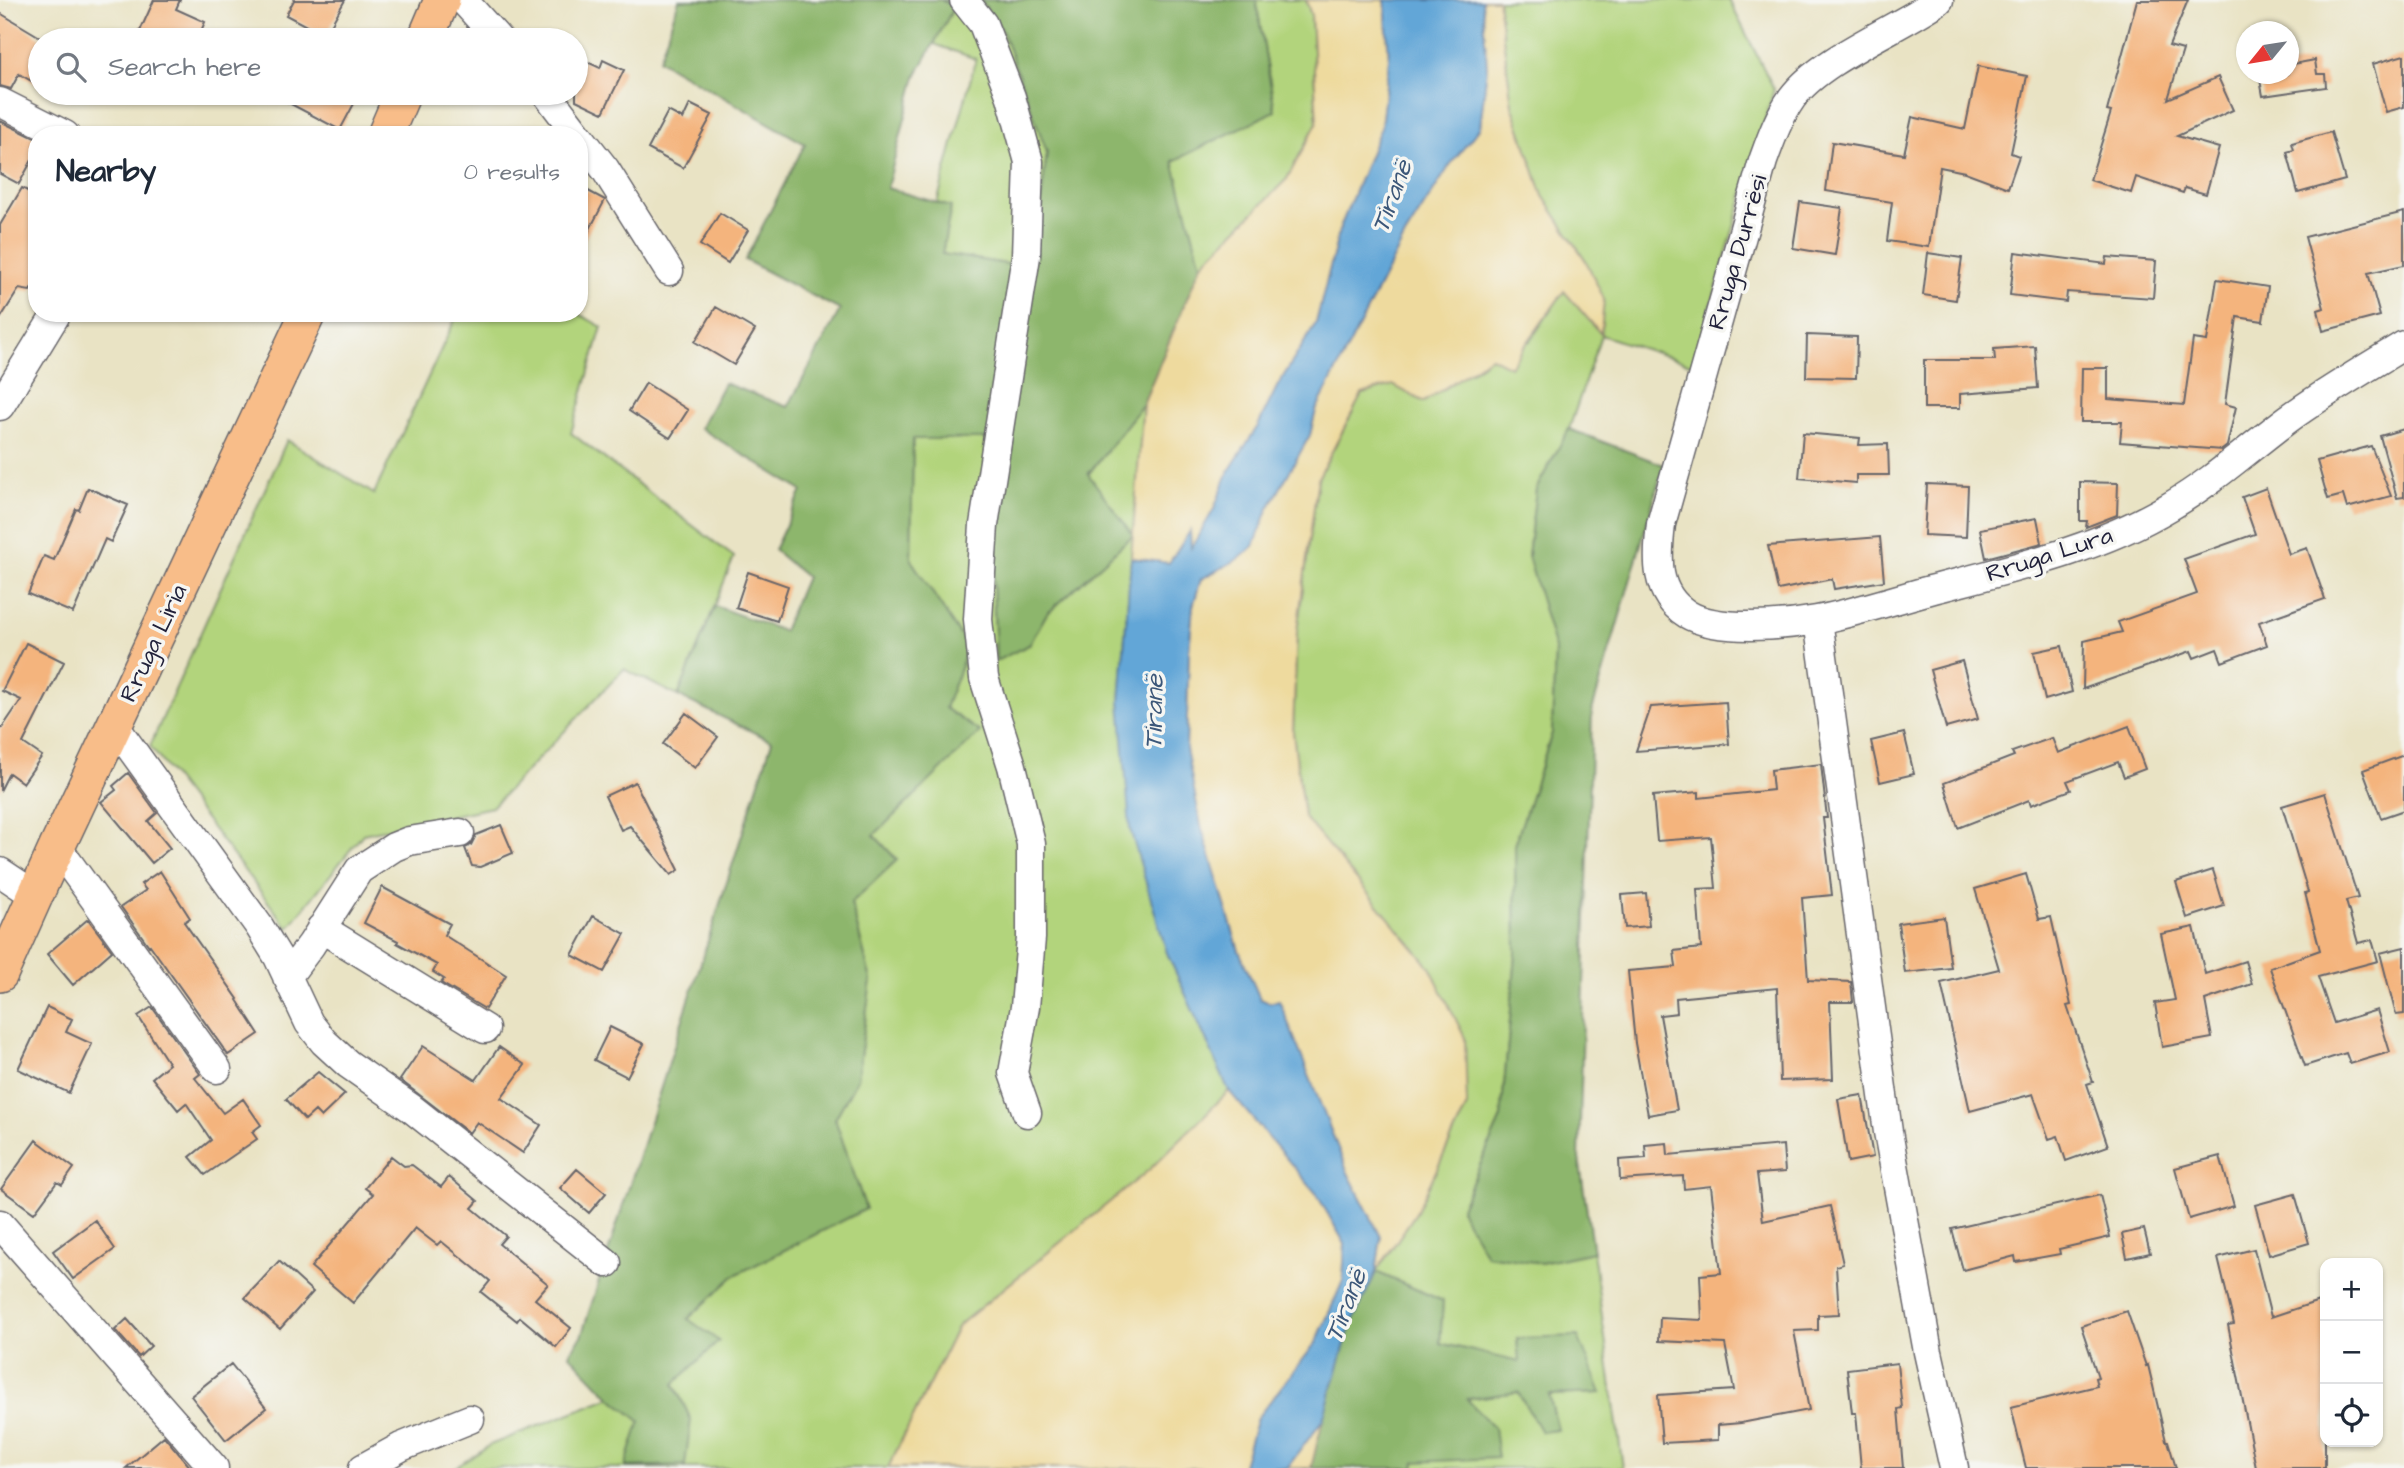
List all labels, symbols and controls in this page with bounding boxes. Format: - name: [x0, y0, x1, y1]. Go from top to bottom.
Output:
- north arrow: [2236, 21, 2299, 84]
- search box: [28, 28, 588, 105]
- icon: search: [52, 48, 90, 86]
- text: Search here: [108, 49, 261, 85]
- text: Nearby: [56, 151, 156, 193]
- water label: Tiranë: [1362, 153, 1422, 238]
- text: 0 results: [463, 156, 560, 188]
- street label: Rruga Durrësi: [1700, 171, 1777, 334]
- street label: Rruga Lura: [1982, 519, 2117, 592]
- street label: Rruga Liria: [112, 579, 197, 708]
- water label: Tiranë: [1135, 672, 1173, 750]
- map controls: [2320, 1258, 2383, 1447]
- button: +: [2320, 1258, 2383, 1321]
- water label: Tiranë: [1316, 1262, 1377, 1347]
- button: −: [2320, 1321, 2383, 1384]
- button: locate: [2320, 1384, 2383, 1447]

